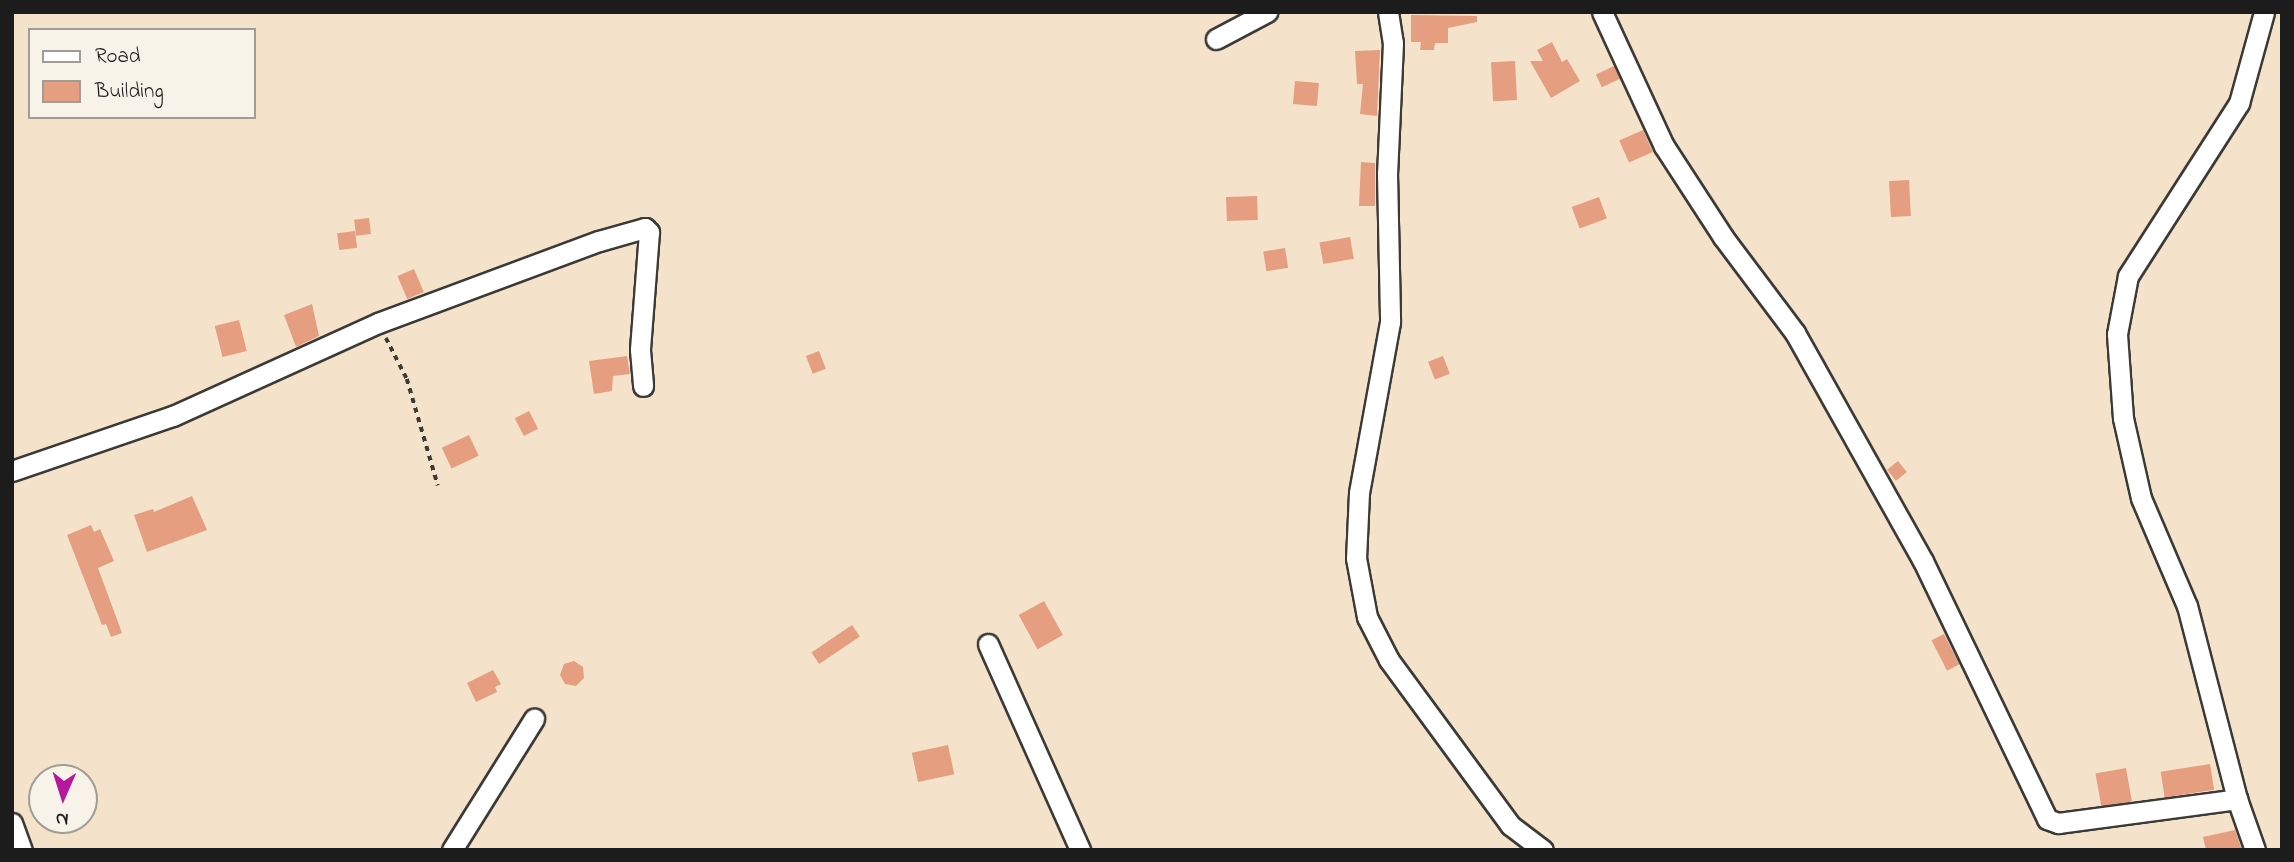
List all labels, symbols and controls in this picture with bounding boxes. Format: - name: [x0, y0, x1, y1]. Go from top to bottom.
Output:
- legend: [28, 28, 256, 119]
- text: Road: [95, 42, 141, 72]
- text: Building: [95, 77, 164, 107]
- north arrow: [28, 764, 98, 834]
- text: N: [55, 805, 69, 832]

